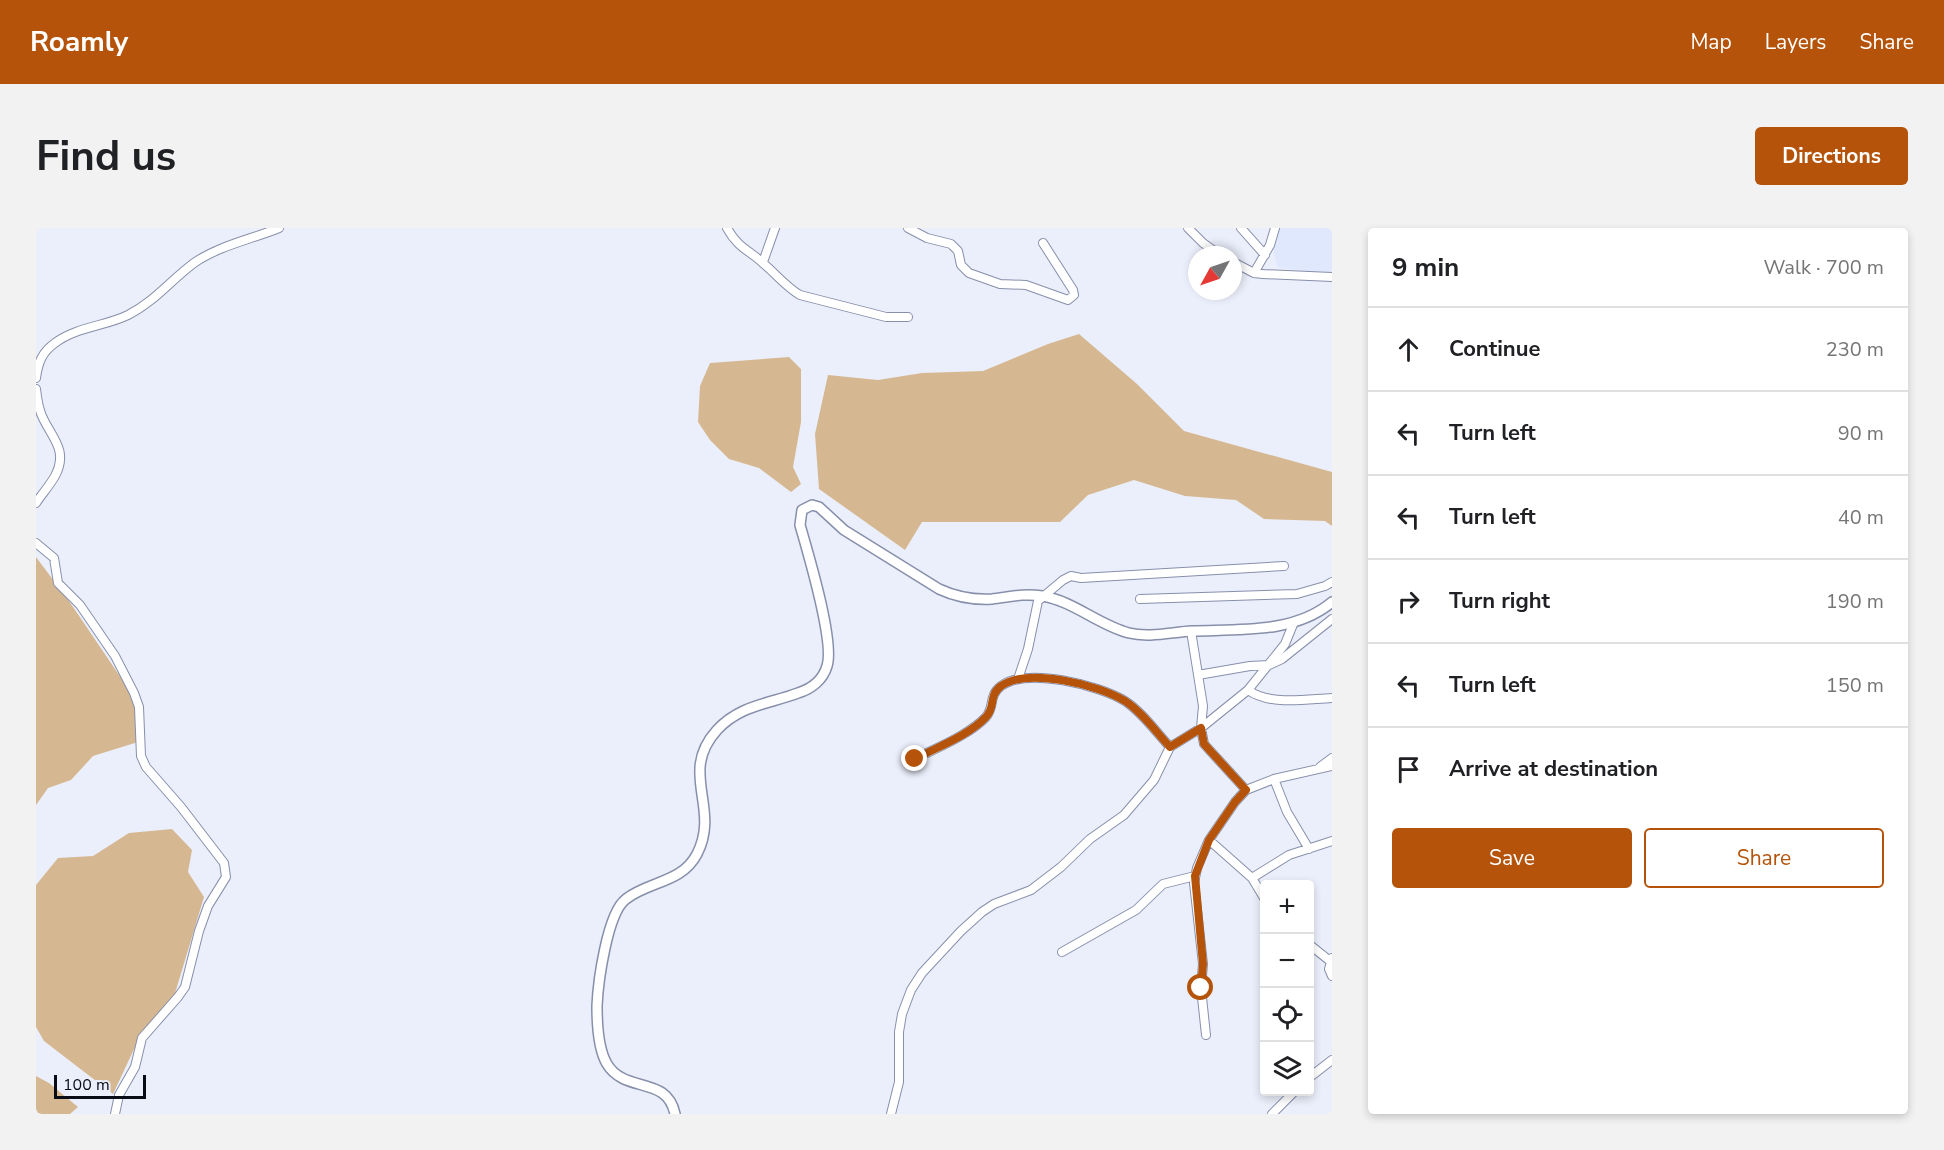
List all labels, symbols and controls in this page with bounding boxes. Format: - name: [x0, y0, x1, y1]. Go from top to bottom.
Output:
- text: Roamly: [30, 23, 128, 61]
- text: Map: [1690, 28, 1732, 56]
- text: Layers: [1765, 28, 1826, 56]
- text: Share: [1859, 28, 1914, 56]
- button: Directions: [1755, 127, 1908, 185]
- text: Find us: [36, 128, 176, 185]
- north arrow: [1188, 246, 1242, 300]
- text: 9 min: [1392, 250, 1459, 285]
- text: Walk · 700 m: [1764, 254, 1884, 281]
- icon: ahead: [1392, 333, 1425, 366]
- text: Continue: [1449, 334, 1540, 364]
- text: 230 m: [1826, 336, 1884, 363]
- icon: left: [1392, 417, 1425, 450]
- text: Turn left: [1449, 418, 1536, 448]
- text: 90 m: [1838, 420, 1884, 447]
- icon: left: [1392, 501, 1425, 534]
- text: Turn left: [1449, 502, 1536, 532]
- text: 40 m: [1838, 504, 1884, 531]
- icon: right: [1392, 585, 1425, 618]
- text: Turn right: [1449, 586, 1550, 616]
- text: 190 m: [1826, 588, 1884, 615]
- icon: left: [1392, 669, 1425, 702]
- text: Turn left: [1449, 670, 1536, 700]
- text: 150 m: [1826, 672, 1884, 699]
- route end: [901, 745, 927, 771]
- icon: arrive: [1392, 753, 1425, 786]
- text: Arrive at destination: [1449, 754, 1658, 784]
- button: Save: [1392, 828, 1632, 888]
- button: Share: [1644, 828, 1884, 888]
- map controls: [1260, 880, 1314, 1096]
- button: +: [1260, 880, 1314, 934]
- button: −: [1260, 934, 1314, 988]
- route start: [1187, 974, 1213, 1000]
- button: locate: [1260, 988, 1314, 1042]
- button: layers: [1260, 1042, 1314, 1096]
- scale bar: [54, 1072, 146, 1100]
- text: 100 m: [63, 1074, 110, 1096]

